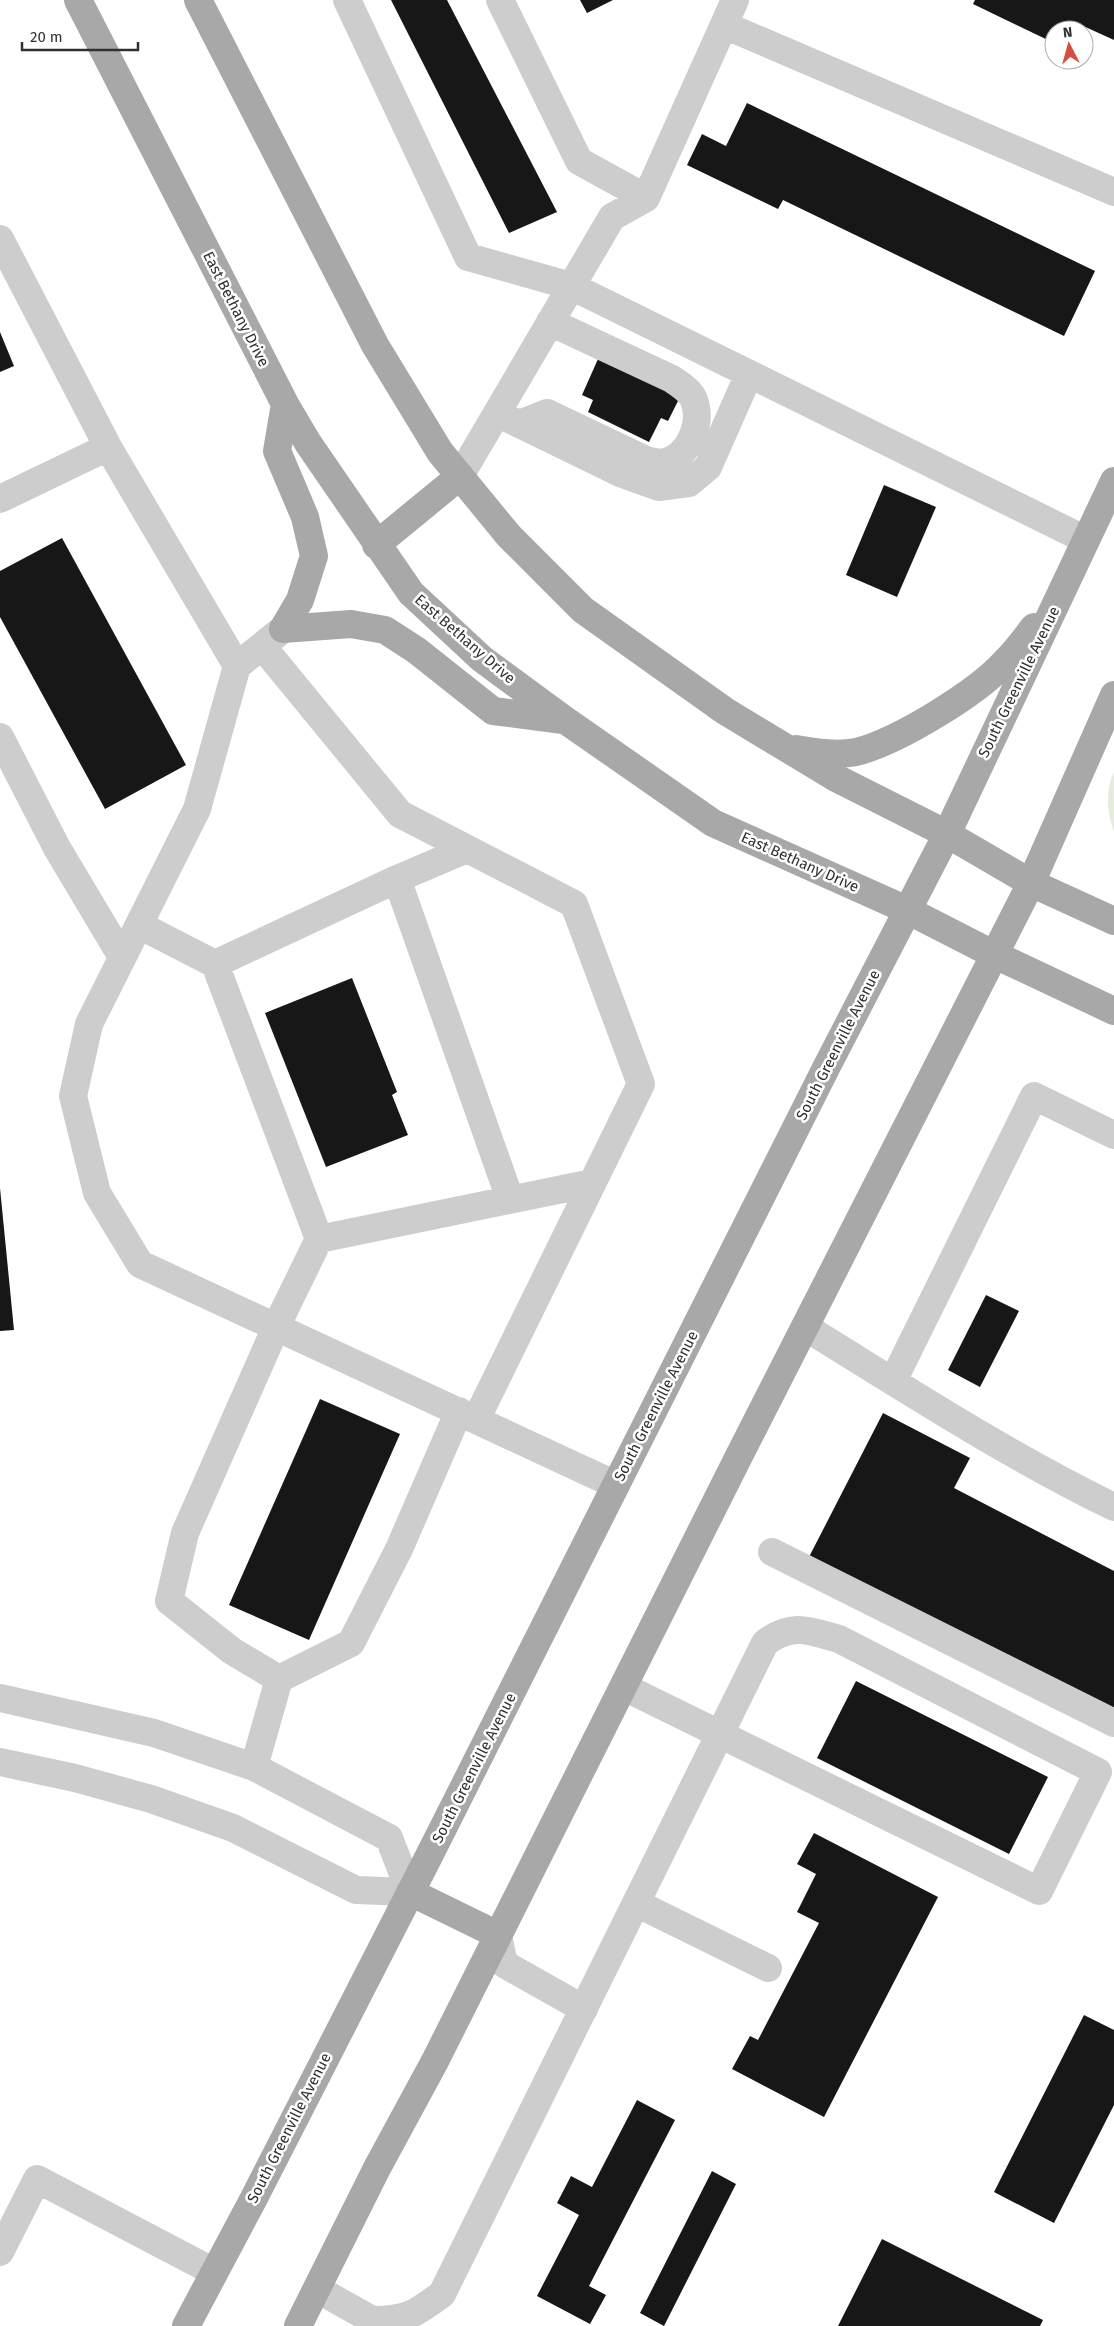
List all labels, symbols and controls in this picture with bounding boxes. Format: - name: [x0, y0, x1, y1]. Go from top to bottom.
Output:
- scale bar: [22, 20, 139, 52]
- north arrow: [1044, 20, 1094, 70]
- text: N: [1062, 24, 1073, 42]
- text: 20 m: [30, 28, 63, 46]
- street label: East Bethany Drive: [199, 248, 273, 370]
- street label: East Bethany Drive: [411, 591, 519, 687]
- street label: South Greenville Avenue: [975, 603, 1063, 761]
- street label: East Bethany Drive: [738, 828, 862, 896]
- street label: South Greenville Avenue: [792, 967, 884, 1123]
- street label: South Greenville Avenue: [610, 1328, 702, 1484]
- street label: South Greenville Avenue: [428, 1690, 520, 1846]
- street label: South Greenville Avenue: [243, 2050, 335, 2206]

